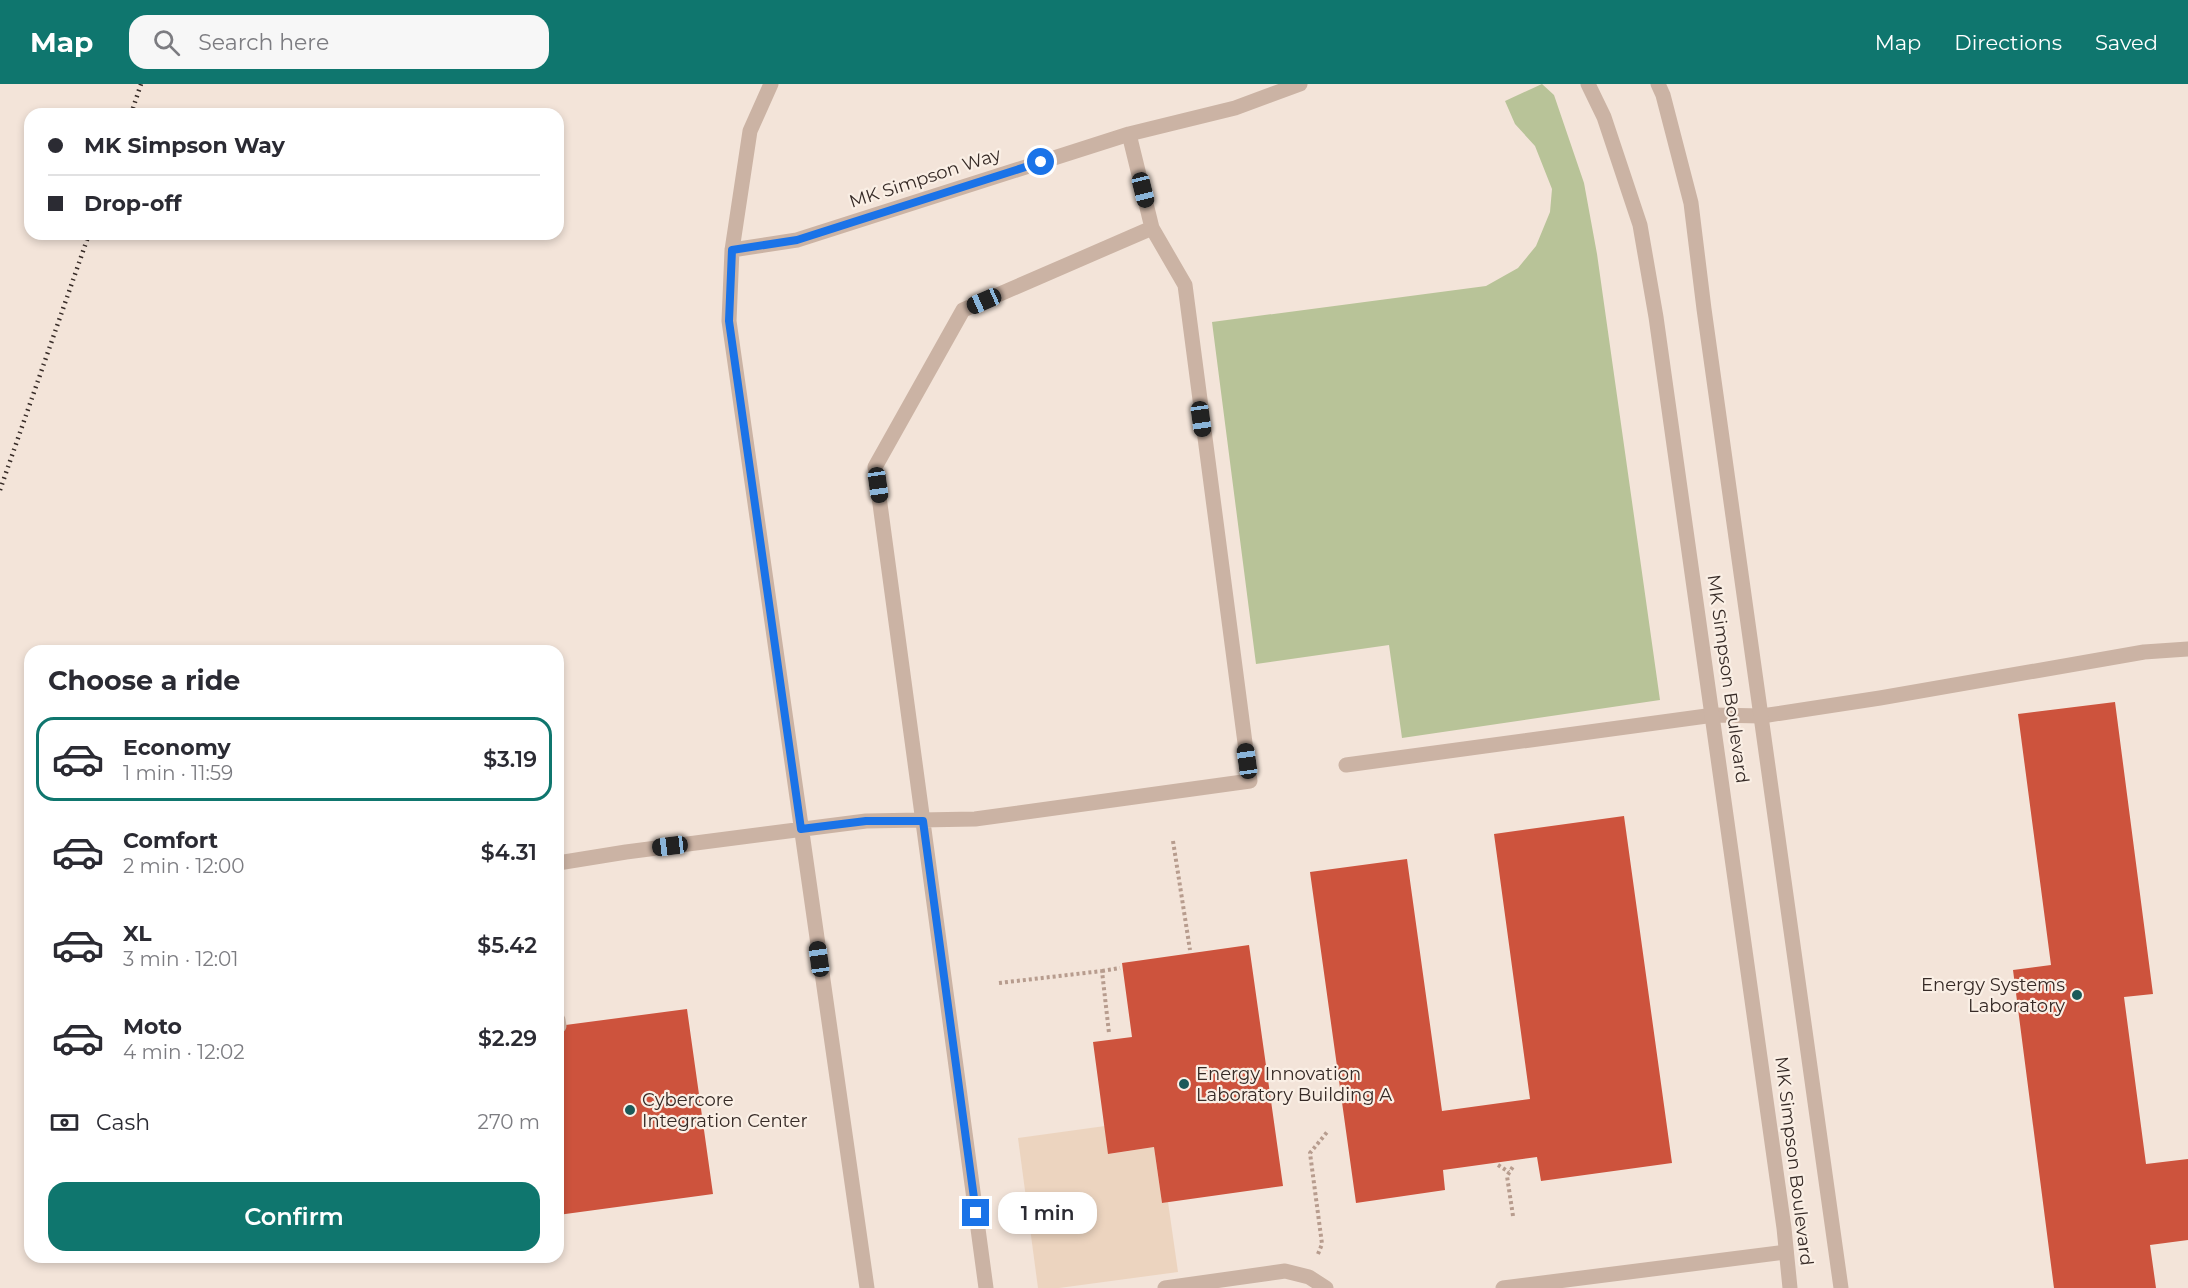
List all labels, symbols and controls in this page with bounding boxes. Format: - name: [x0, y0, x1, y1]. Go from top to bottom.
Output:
- search box: [129, 15, 549, 69]
- text: Map: [30, 25, 93, 59]
- icon: search: [150, 26, 183, 59]
- text: Search here: [198, 29, 329, 56]
- text: Map: [1875, 30, 1921, 55]
- text: Directions: [1954, 30, 2062, 55]
- text: Saved: [2095, 30, 2158, 55]
- text: MK Simpson Way: [84, 132, 285, 159]
- street label: MK Simpson Way: [847, 143, 1004, 213]
- route start: [1027, 148, 1054, 175]
- car: [1130, 170, 1156, 210]
- text: Drop-off: [84, 190, 182, 217]
- car: [964, 285, 1004, 317]
- car: [1190, 400, 1212, 438]
- car: [867, 466, 889, 504]
- street label: MK Simpson Boulevard: [1702, 573, 1754, 785]
- text: Choose a ride: [48, 664, 240, 697]
- icon: car: [51, 732, 105, 786]
- text: Economy: [123, 734, 231, 761]
- car: [1236, 742, 1258, 780]
- text: $3.19: [483, 746, 537, 773]
- text: 1 min · 11:59: [123, 761, 233, 785]
- icon: car: [51, 825, 105, 879]
- text: Comfort: [123, 827, 218, 854]
- car: [651, 835, 689, 857]
- text: $4.31: [481, 839, 537, 866]
- text: 2 min · 12:00: [123, 854, 245, 878]
- icon: car: [51, 918, 105, 972]
- text: XL: [123, 920, 152, 947]
- text: $5.42: [477, 932, 537, 959]
- car: [808, 940, 830, 978]
- text: 3 min · 12:01: [123, 947, 238, 971]
- place label: Energy Systems Laboratory: [1921, 974, 2065, 1017]
- marker: Energy Systems Laboratory: [2070, 988, 2084, 1002]
- icon: car: [51, 1011, 105, 1065]
- text: Moto: [123, 1013, 182, 1040]
- text: $2.29: [478, 1025, 537, 1052]
- text: 4 min · 12:02: [123, 1040, 245, 1064]
- street label: MK Simpson Boulevard: [1770, 1055, 1818, 1267]
- place label: Energy Innovation Laboratory Building A: [1196, 1063, 1392, 1106]
- marker: Energy Innovation Laboratory Building A: [1177, 1077, 1191, 1091]
- place label: Cybercore Integration Center: [642, 1089, 808, 1132]
- marker: Cybercore Integration Center: [623, 1103, 637, 1117]
- icon: cash: [48, 1106, 81, 1139]
- text: Cash: [96, 1109, 150, 1136]
- text: 270 m: [478, 1110, 540, 1134]
- button: Confirm: [48, 1182, 540, 1251]
- callout: 1 min: [997, 1192, 1096, 1234]
- route end: [962, 1199, 989, 1226]
- text: 1 min: [1021, 1201, 1074, 1225]

